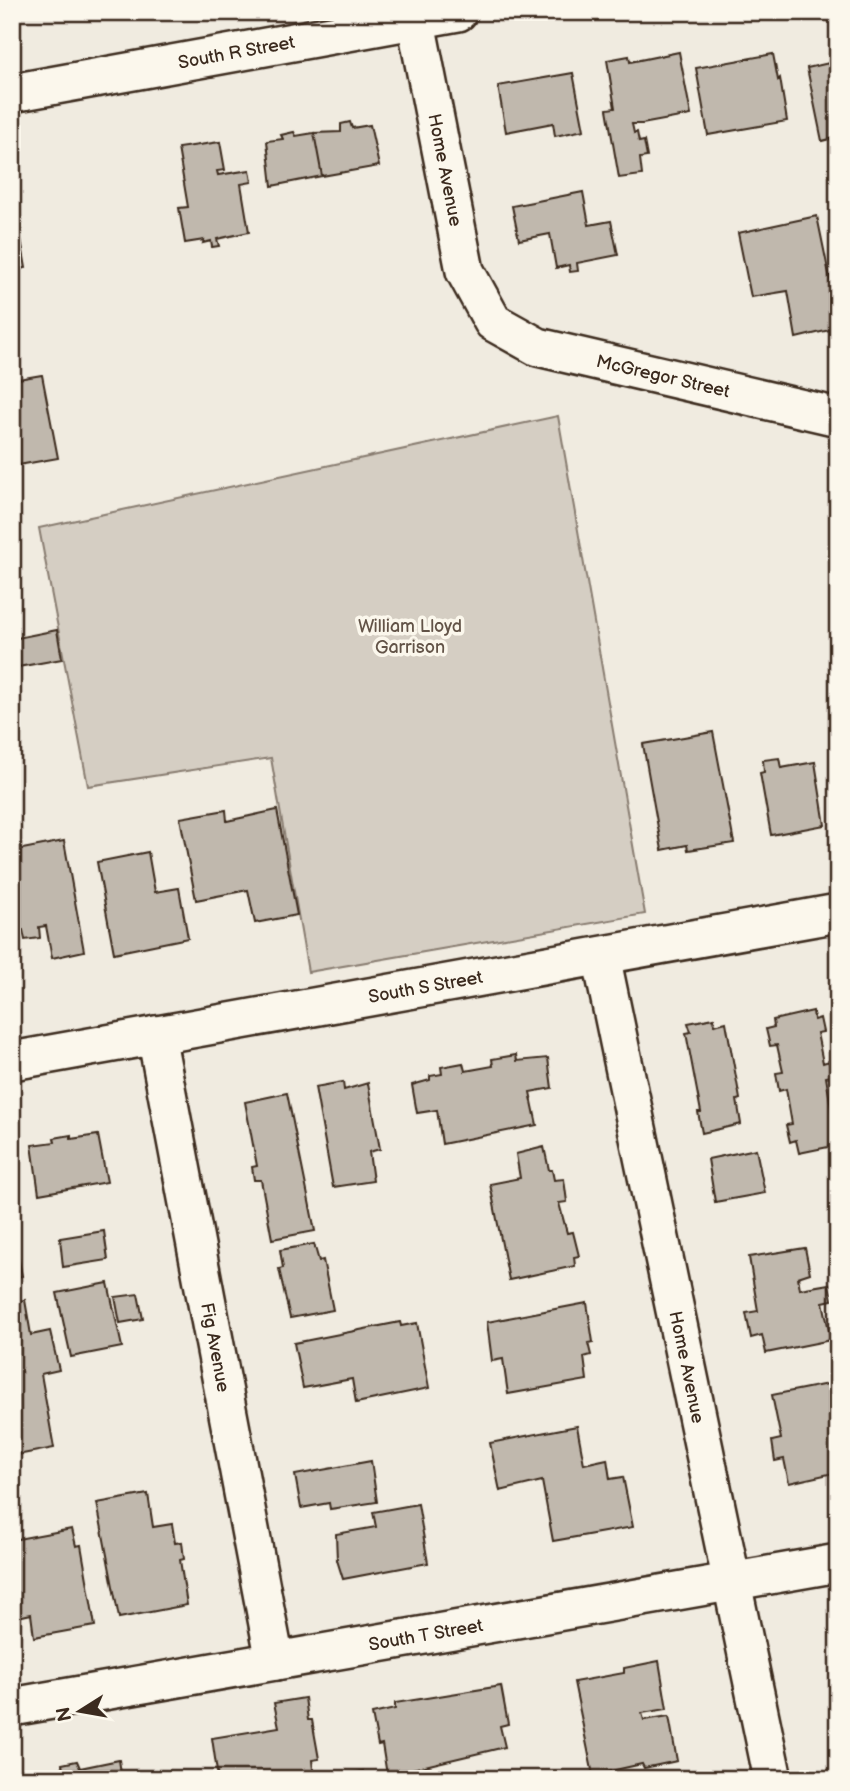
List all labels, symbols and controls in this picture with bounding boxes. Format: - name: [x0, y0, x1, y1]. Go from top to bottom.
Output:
- street label: South R Street: [176, 31, 297, 73]
- street label: Home Avenue: [424, 112, 467, 228]
- street label: McGregor Street: [594, 350, 732, 402]
- park label: William Lloyd Garrison: [358, 616, 462, 658]
- street label: South S Street: [367, 966, 485, 1007]
- street label: Fig Avenue: [197, 1301, 234, 1394]
- street label: Home Avenue: [665, 1309, 709, 1426]
- street label: South T Street: [367, 1615, 485, 1655]
- north arrow: [46, 1676, 116, 1746]
- text: N: [52, 1705, 77, 1723]

